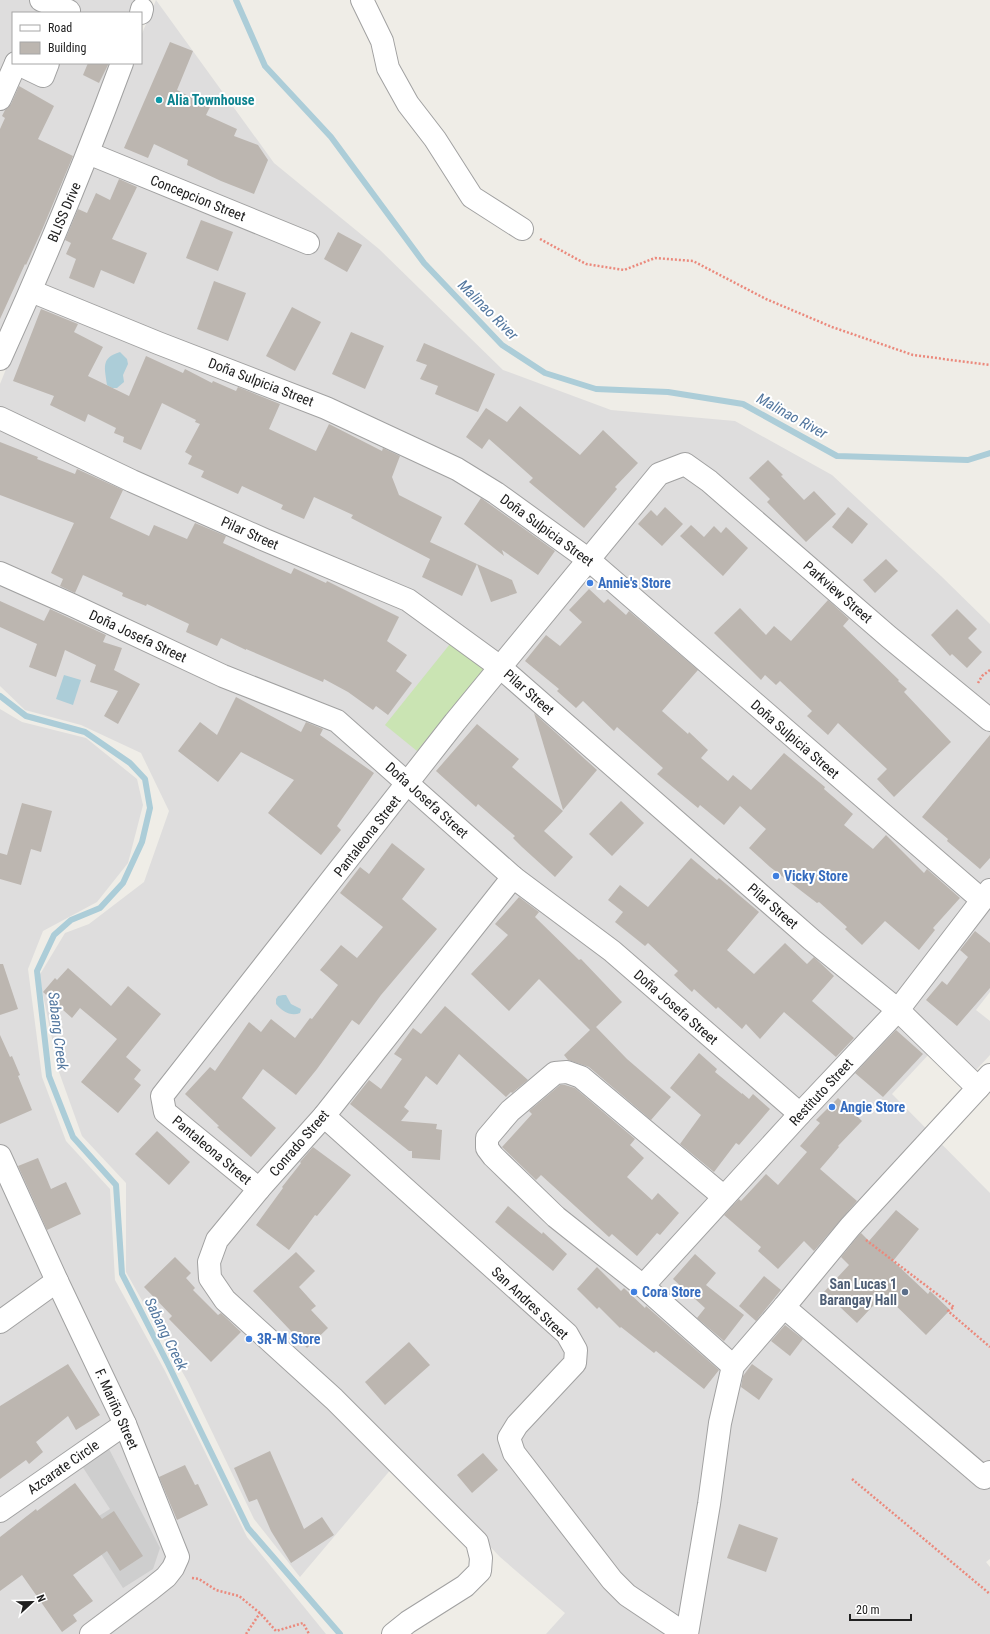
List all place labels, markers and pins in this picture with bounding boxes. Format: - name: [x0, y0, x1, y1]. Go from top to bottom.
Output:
- place label: Alia Townhouse: [167, 92, 255, 108]
- marker: Alia Townhouse: [154, 95, 164, 105]
- place label: Annie's Store: [598, 575, 671, 591]
- marker: Annie's Store: [585, 578, 595, 588]
- place label: Vicky Store: [784, 868, 848, 884]
- marker: Vicky Store: [771, 871, 781, 881]
- place label: Angie Store: [840, 1099, 906, 1115]
- marker: Angie Store: [827, 1102, 837, 1112]
- place label: San Lucas 1 Barangay Hall: [819, 1276, 897, 1308]
- place label: Cora Store: [642, 1284, 701, 1300]
- marker: Cora Store: [629, 1287, 639, 1297]
- marker: San Lucas 1 Barangay Hall: [900, 1287, 910, 1297]
- place label: 3R-M Store: [257, 1331, 321, 1347]
- marker: 3R-M Store: [244, 1334, 254, 1344]

